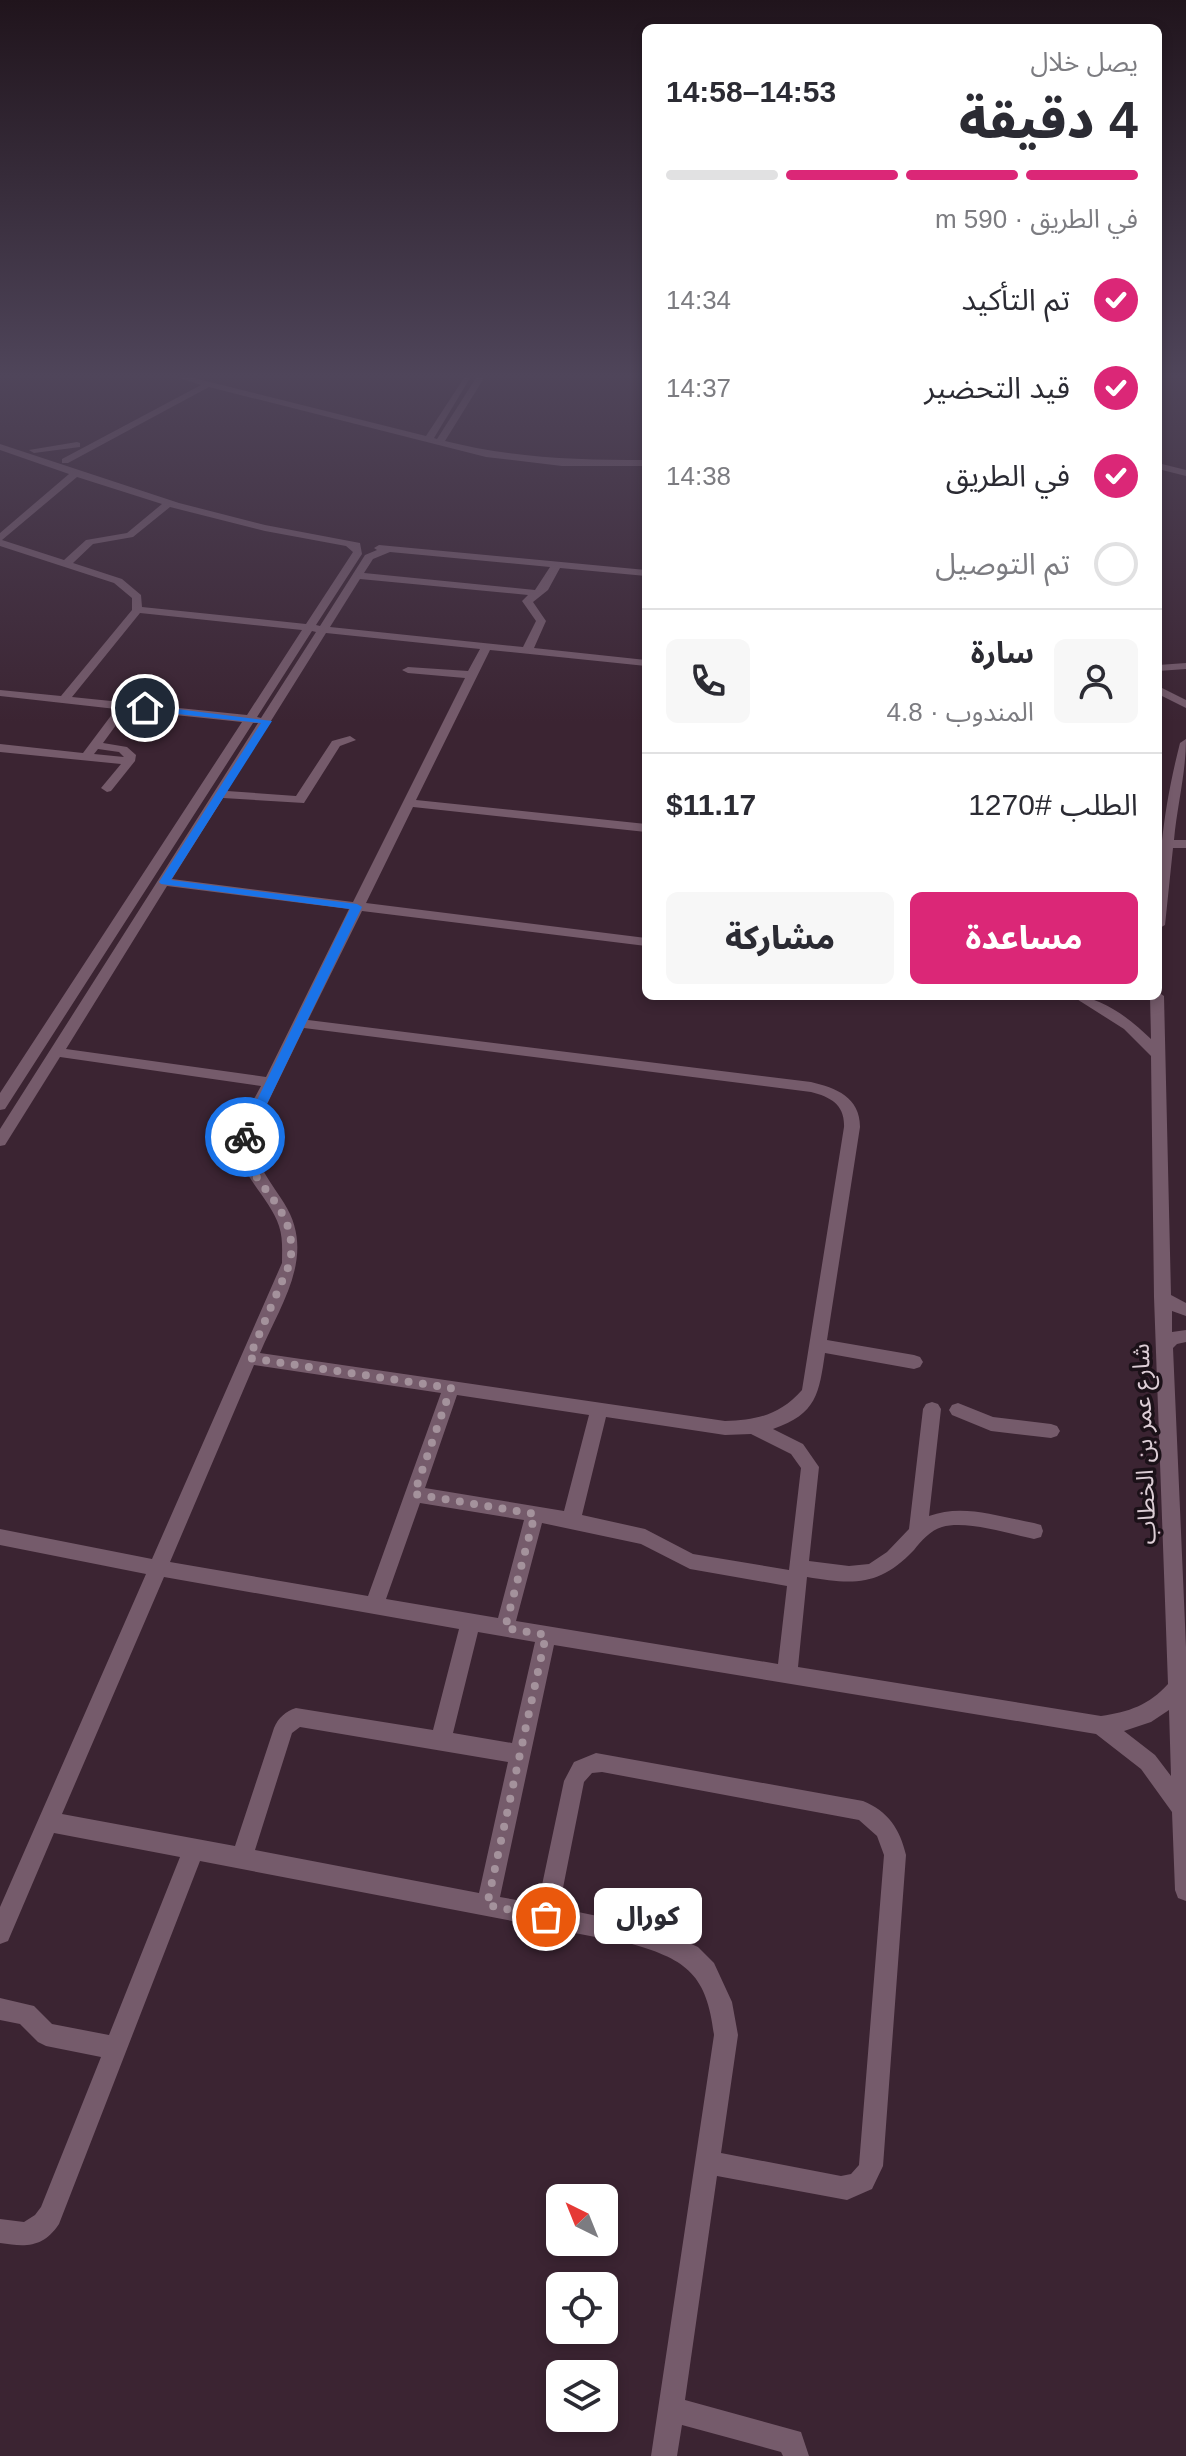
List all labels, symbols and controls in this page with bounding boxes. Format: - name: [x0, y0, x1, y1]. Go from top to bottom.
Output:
- text: يصل خلال: [1030, 47, 1138, 77]
- text: 14:53–14:58: [666, 75, 836, 108]
- text: 4 دقيقة: [959, 91, 1138, 149]
- text: في الطريق · 590 m: [935, 204, 1138, 234]
- icon: check: [1094, 278, 1138, 322]
- text: تم التأكيد: [962, 283, 1070, 316]
- text: 14:34: [666, 285, 731, 315]
- icon: check: [1094, 366, 1138, 410]
- text: قيد التحضير: [924, 371, 1070, 404]
- text: 14:37: [666, 373, 731, 403]
- icon: check: [1094, 454, 1138, 498]
- text: في الطريق: [946, 459, 1070, 492]
- text: 14:38: [666, 461, 731, 491]
- text: تم التوصيل: [935, 547, 1070, 580]
- text: سارة: [971, 636, 1034, 669]
- button: phone: [666, 639, 750, 723]
- button: person: [1054, 639, 1138, 723]
- pin: [111, 674, 179, 742]
- icon: home: [123, 686, 167, 730]
- text: المندوب · 4.8: [887, 697, 1034, 727]
- text: $11.17: [666, 788, 756, 821]
- text: الطلب #1270: [968, 788, 1138, 821]
- button: مشاركة: [666, 892, 894, 984]
- button: مساعدة: [910, 892, 1138, 984]
- courier: [205, 1097, 285, 1177]
- icon: bike: [223, 1115, 267, 1159]
- street label: شارع عمر بن الخطاب: [1126, 1343, 1165, 1545]
- pin: [512, 1883, 580, 1951]
- callout: كورال: [594, 1889, 702, 1945]
- icon: bag: [524, 1895, 568, 1939]
- text: كورال: [616, 1901, 680, 1931]
- north arrow: [546, 2184, 618, 2256]
- map controls: [546, 2184, 618, 2432]
- button: locate: [546, 2272, 618, 2344]
- button: layers: [546, 2360, 618, 2432]

